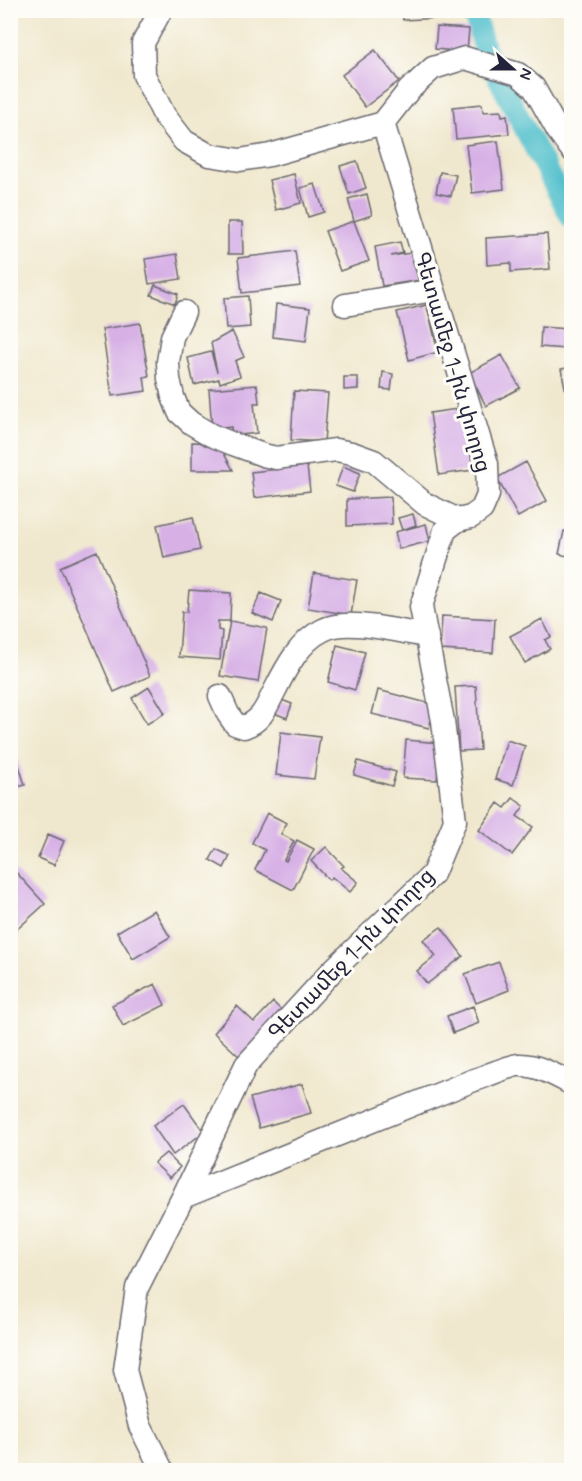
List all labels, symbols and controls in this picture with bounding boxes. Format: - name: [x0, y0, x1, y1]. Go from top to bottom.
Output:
- north arrow: [483, 39, 543, 99]
- text: N: [514, 65, 537, 83]
- street label: Գետամեջ 1-ին փողոց: [407, 249, 497, 476]
- street label: Գետամեջ 1-ին փողոց: [262, 863, 441, 1047]

